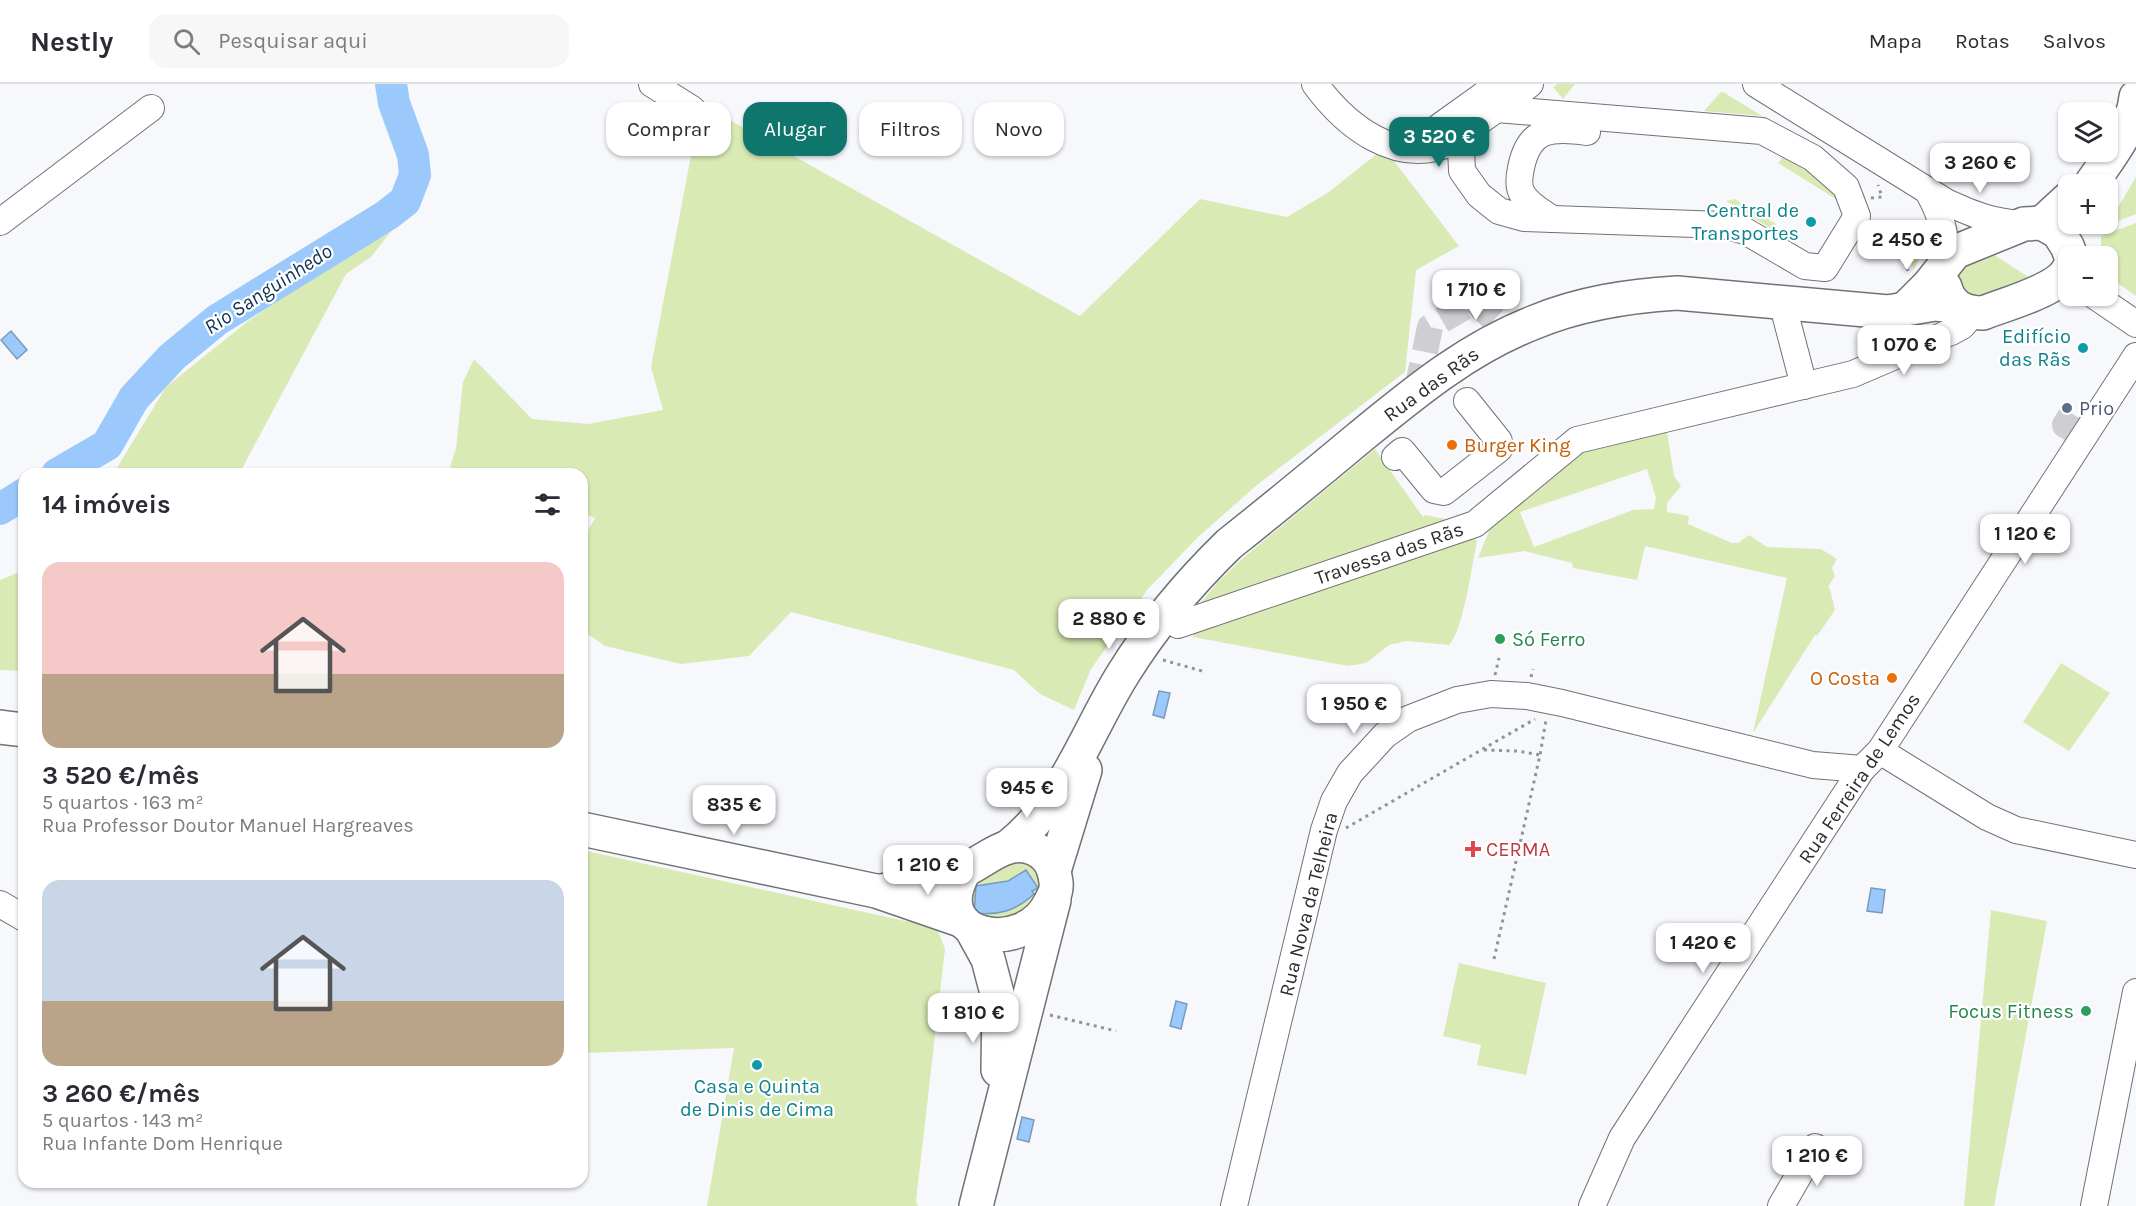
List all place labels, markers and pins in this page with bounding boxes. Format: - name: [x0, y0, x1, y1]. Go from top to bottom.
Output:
- pin: 3 520 €: [1384, 117, 1494, 168]
- pin: 3 260 €: [1925, 143, 2035, 194]
- place label: Central de Transportes: [1691, 199, 1799, 245]
- marker: Central de Transportes: [1804, 215, 1818, 229]
- pin: 2 450 €: [1852, 220, 1962, 271]
- pin: 1 710 €: [1421, 270, 1531, 321]
- pin: 1 070 €: [1849, 325, 1959, 376]
- place label: Edifício das Rãs: [1999, 325, 2071, 371]
- marker: Edifício das Rãs: [2076, 341, 2090, 355]
- place label: Prio: [2079, 397, 2114, 420]
- marker: Prio: [2060, 401, 2074, 415]
- place label: Burger King: [1464, 434, 1570, 457]
- marker: Burger King: [1445, 438, 1459, 452]
- pin: 1 120 €: [1970, 514, 2080, 565]
- pin: 2 880 €: [1054, 599, 1164, 650]
- place label: Só Ferro: [1512, 628, 1585, 651]
- marker: Só Ferro: [1493, 632, 1507, 646]
- place label: O Costa: [1810, 667, 1880, 690]
- marker: O Costa: [1885, 671, 1899, 685]
- pin: 1 950 €: [1299, 684, 1409, 735]
- pin: 945 €: [985, 768, 1069, 819]
- pin: 835 €: [692, 785, 776, 836]
- place label: CERMA: [1486, 838, 1550, 861]
- marker: CERMA: [1464, 840, 1482, 858]
- pin: 1 210 €: [873, 845, 983, 896]
- pin: 1 420 €: [1648, 923, 1758, 974]
- pin: 1 810 €: [918, 993, 1028, 1044]
- place label: Focus Fitness: [1948, 1000, 2074, 1023]
- marker: Focus Fitness: [2079, 1004, 2093, 1018]
- marker: Casa e Quinta de Dinis de Cima: [750, 1058, 764, 1072]
- place label: Casa e Quinta de Dinis de Cima: [680, 1075, 834, 1121]
- pin: 1 210 €: [1762, 1136, 1872, 1187]

